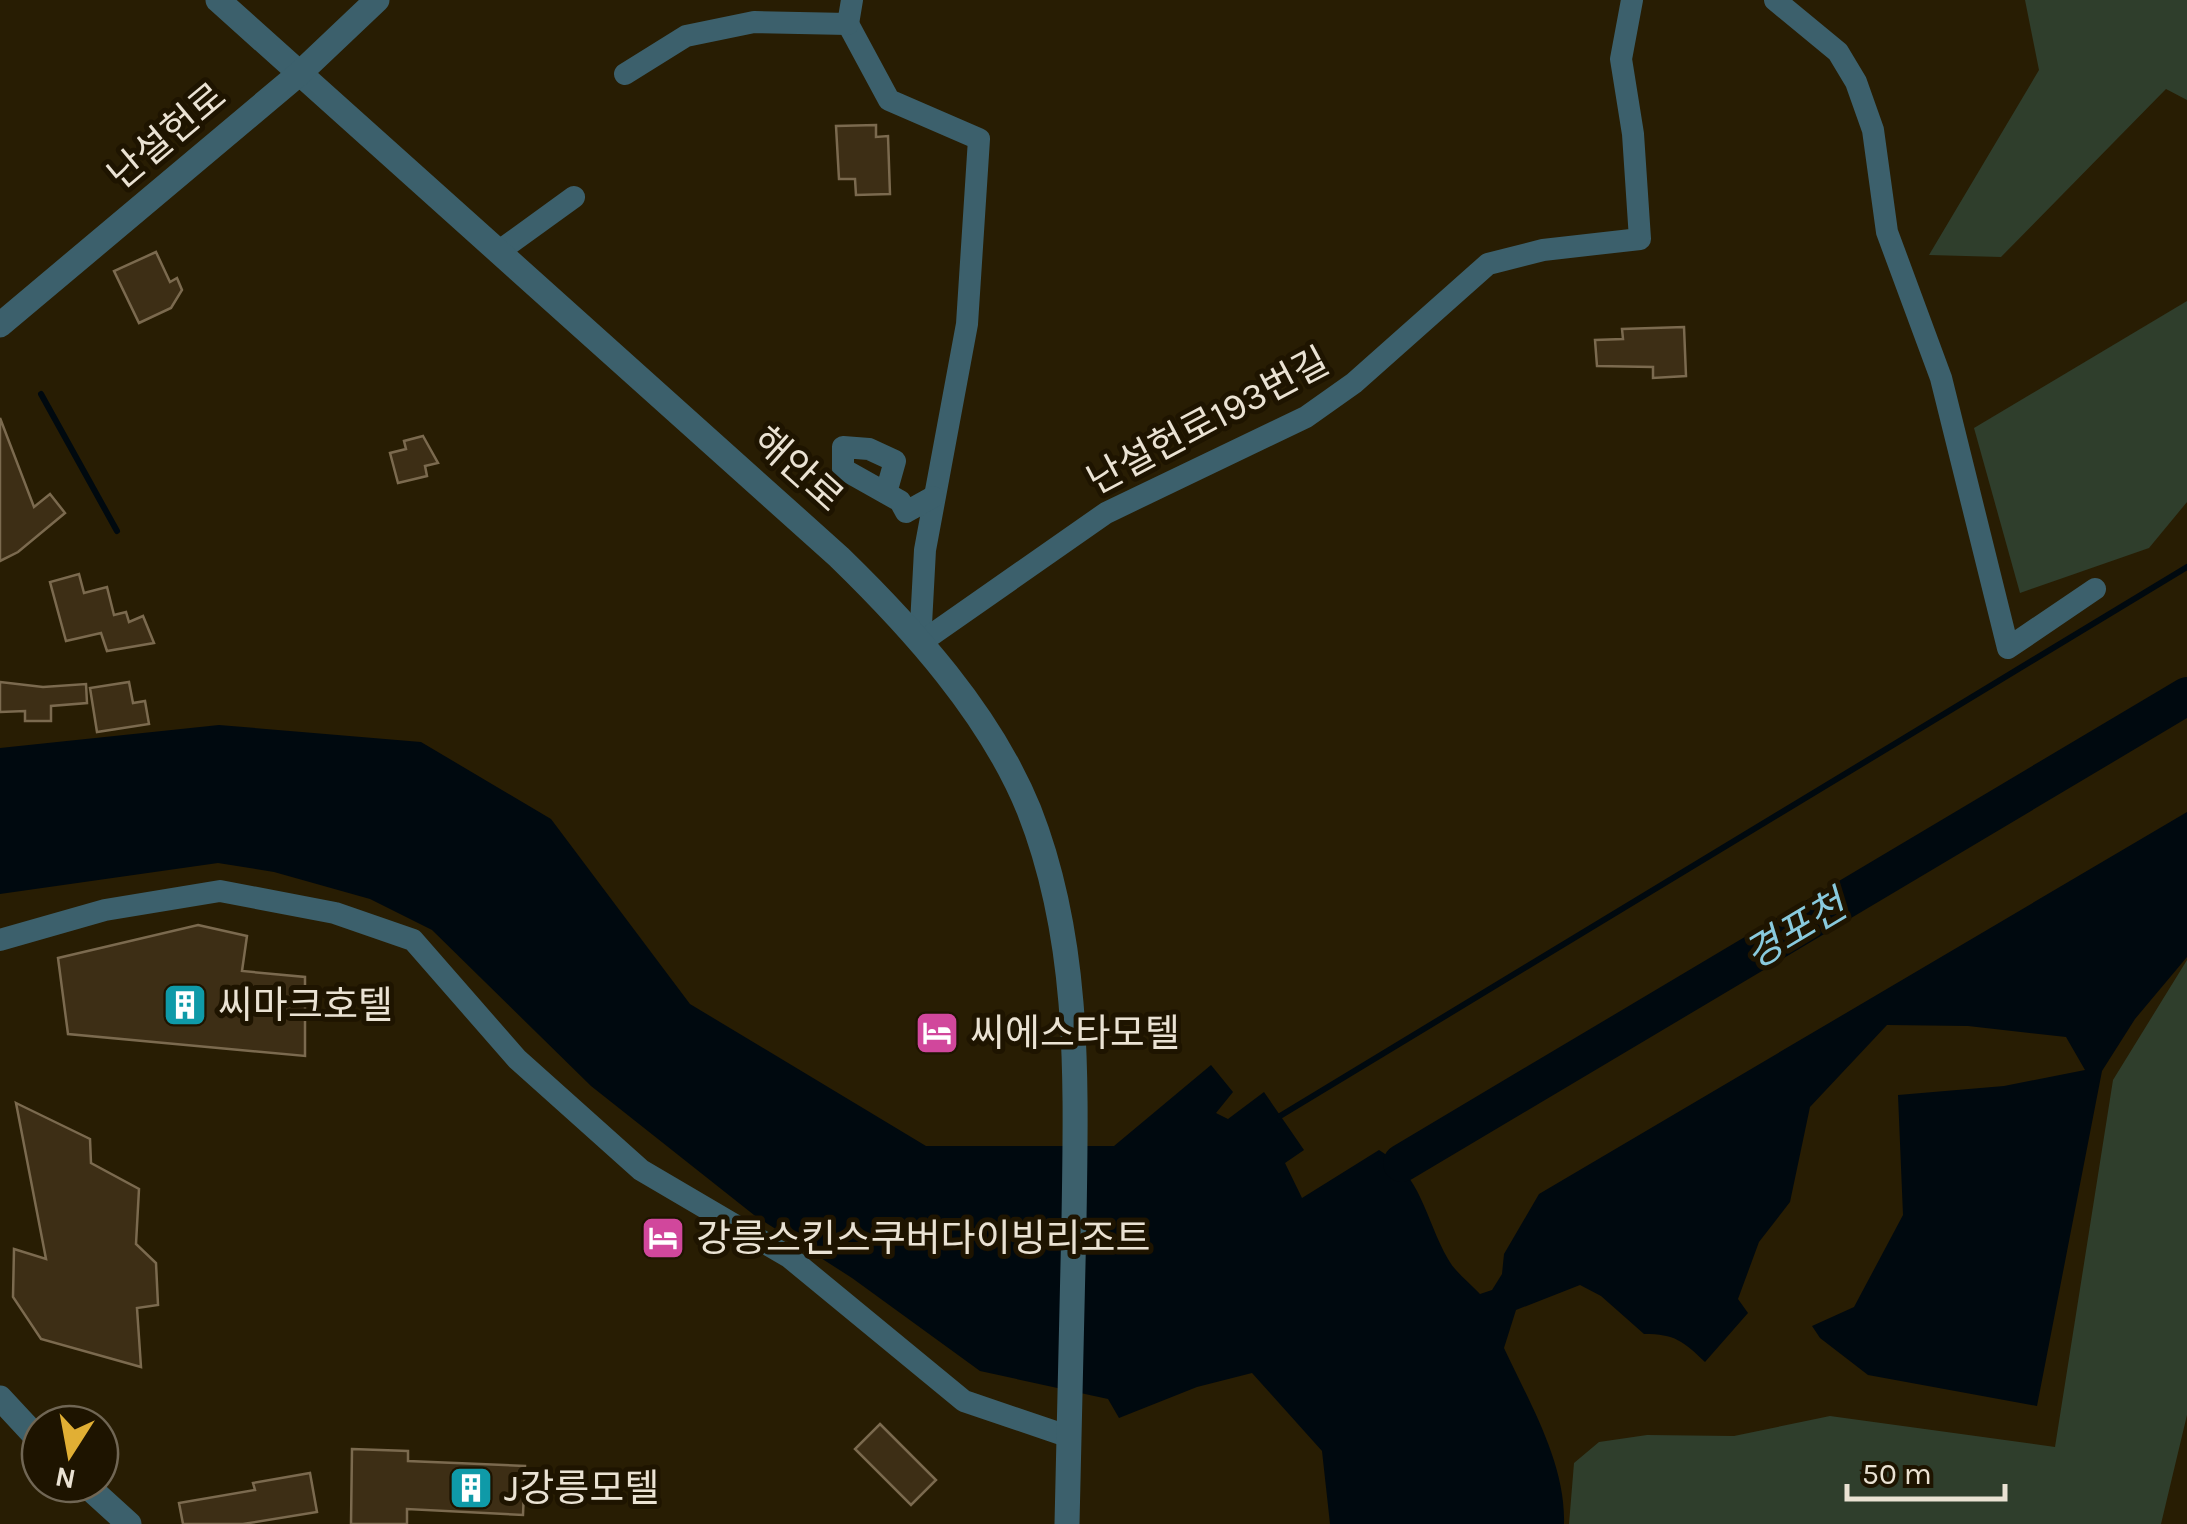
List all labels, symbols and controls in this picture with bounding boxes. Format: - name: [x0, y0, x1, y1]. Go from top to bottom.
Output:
- street label: 난설헌로: [99, 74, 235, 198]
- street label: 난설헌로193번길: [1080, 339, 1336, 503]
- street label: 해안로: [744, 417, 852, 521]
- water label: 경포천: [1736, 879, 1858, 979]
- building icon: 씨마크호텔: [162, 982, 208, 1028]
- place label: 씨마크호텔: [218, 983, 393, 1028]
- hotel icon: 씨에스타모텔: [914, 1010, 960, 1056]
- place label: 씨에스타모텔: [970, 1011, 1180, 1056]
- hotel icon: 강릉스킨스쿠버다이빙리조트: [640, 1215, 686, 1261]
- place label: 강릉스킨스쿠버다이빙리조트: [696, 1216, 1150, 1261]
- north arrow: [20, 1404, 120, 1504]
- scale bar: [1847, 1439, 2004, 1501]
- text: 50 m: [1862, 1456, 1932, 1492]
- text: N: [52, 1460, 78, 1496]
- building icon: J강릉모텔: [448, 1465, 494, 1511]
- place label: J강릉모텔: [504, 1466, 659, 1511]

